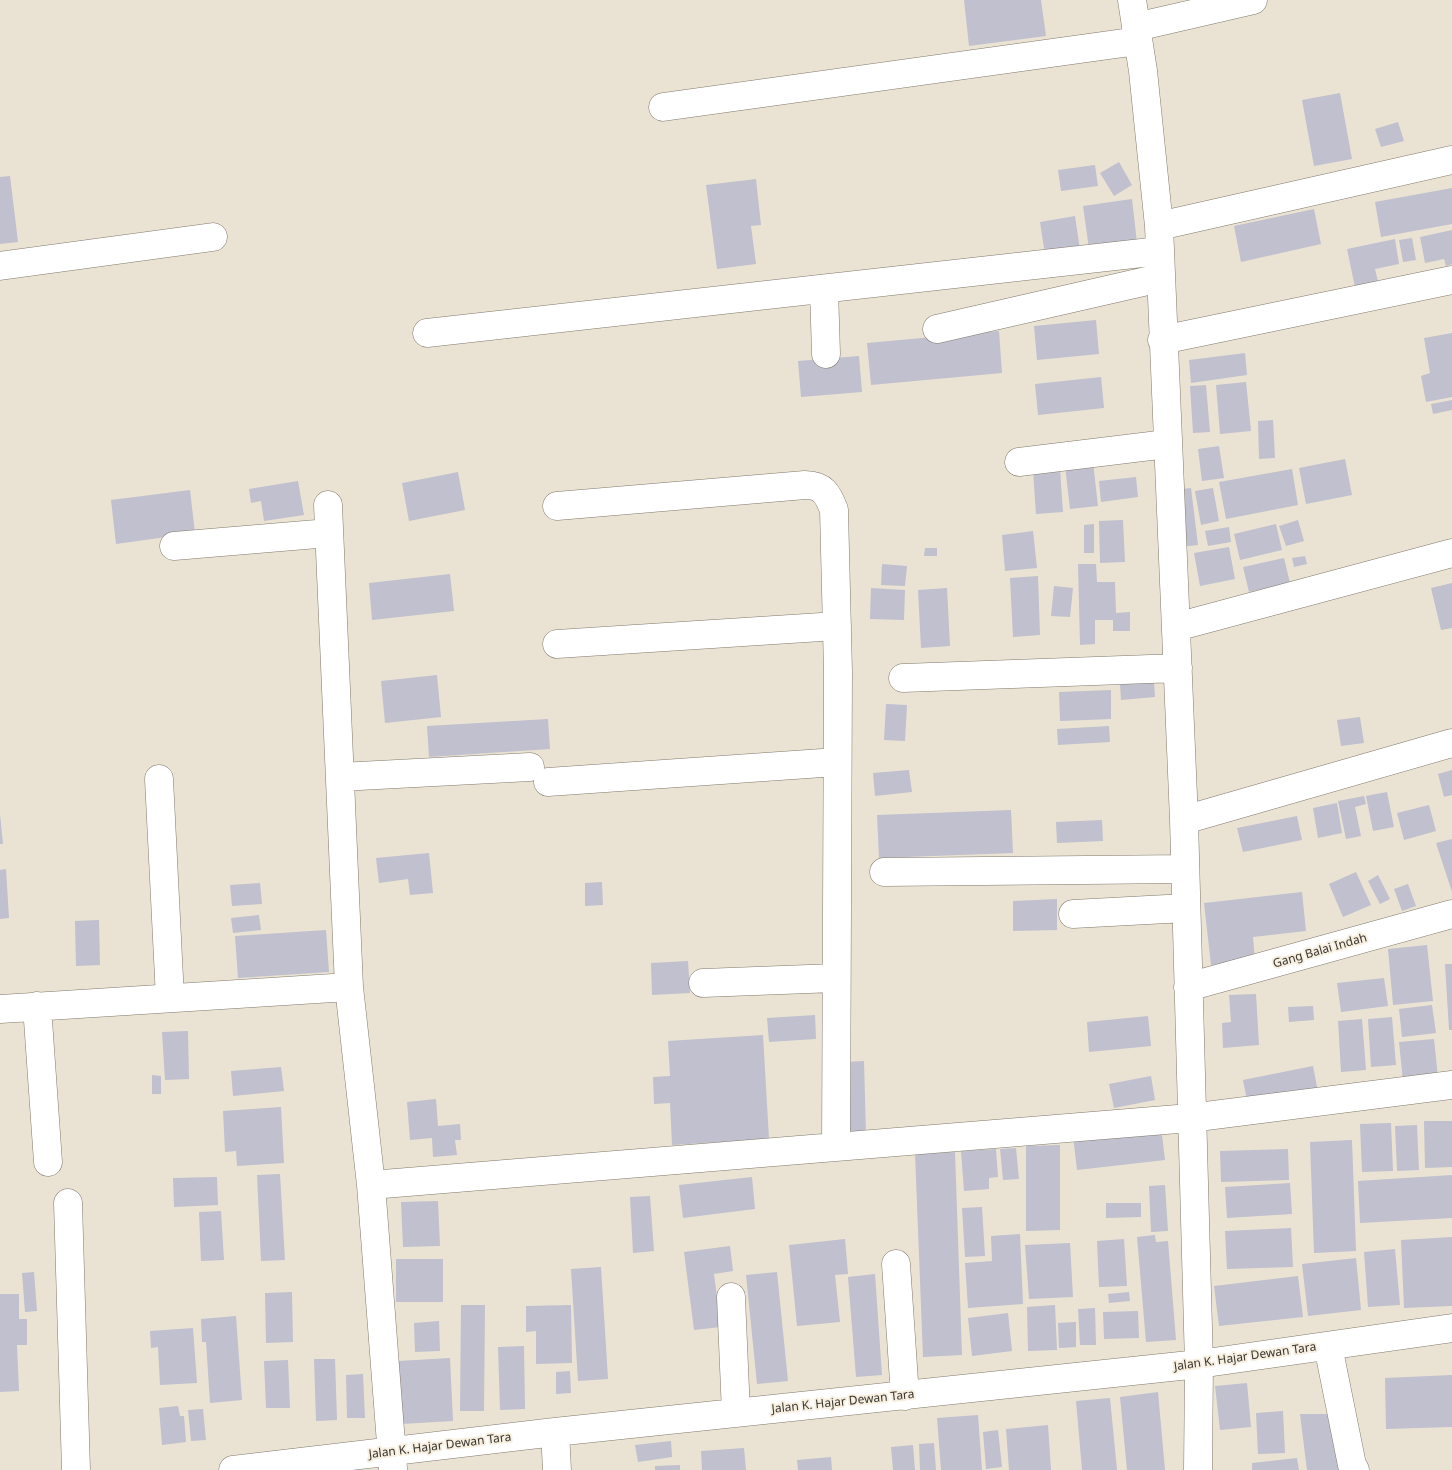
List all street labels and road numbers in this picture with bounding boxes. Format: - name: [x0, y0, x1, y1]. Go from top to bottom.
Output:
- street label: Gang Balai Indah: [1271, 931, 1369, 971]
- street label: Jalan K. Hajar Dewan Tara: [1173, 1340, 1317, 1374]
- street label: Jalan K. Hajar Dewan Tara: [771, 1387, 915, 1417]
- street label: Jalan K. Hajar Dewan Tara: [368, 1430, 512, 1462]

